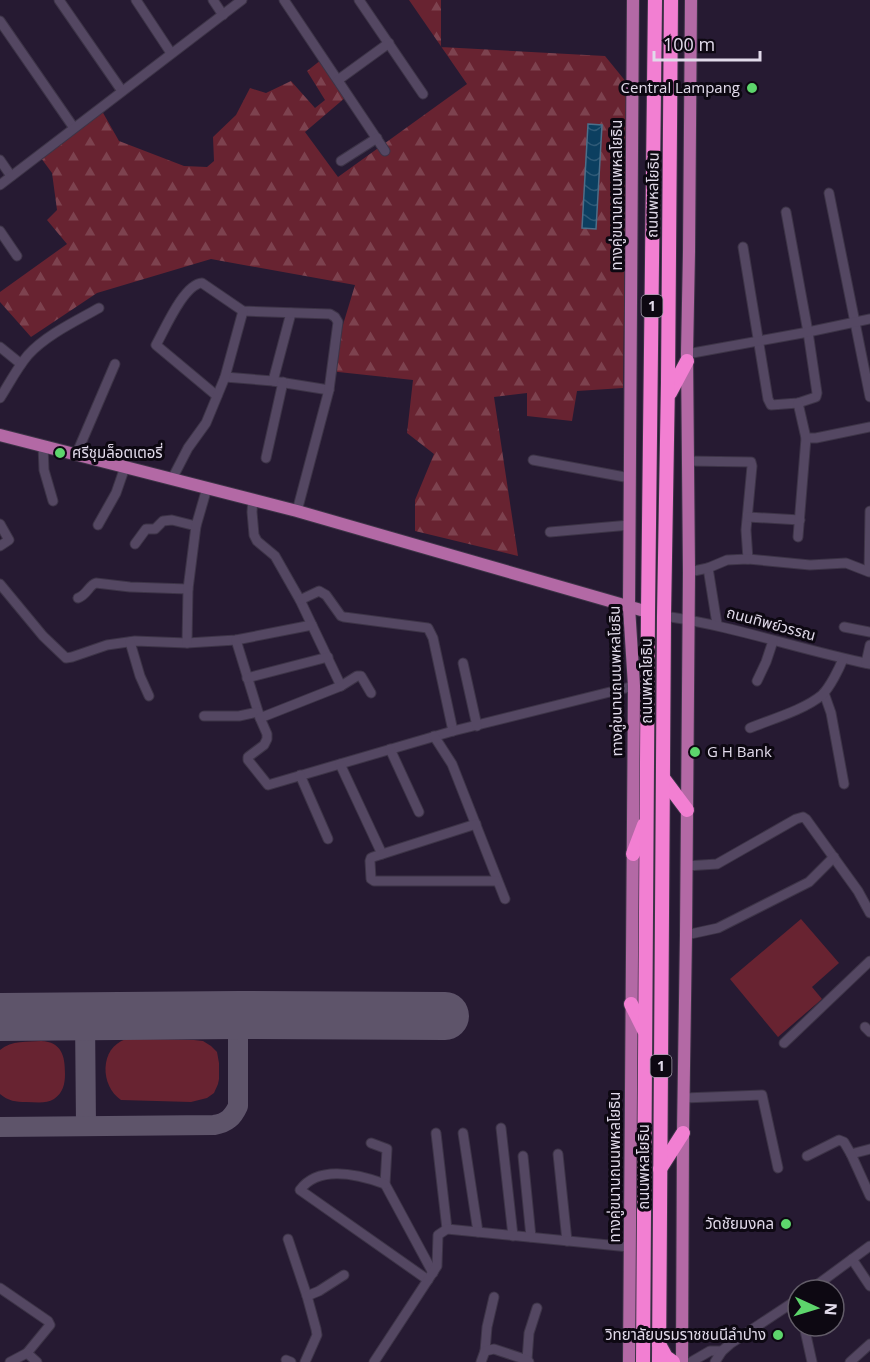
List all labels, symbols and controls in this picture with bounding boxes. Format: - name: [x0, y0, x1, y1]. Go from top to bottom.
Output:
- scale bar: [654, 24, 760, 62]
- text: 100 m: [663, 32, 715, 56]
- place label: Central Lampang: [621, 77, 740, 97]
- marker: Central Lampang: [745, 81, 759, 95]
- street label: ทางคู่ขนานถนนพหลโยธิน: [606, 120, 626, 270]
- street label: ถนนพหลโยธิน: [641, 152, 663, 238]
- road number: 1: [642, 295, 662, 317]
- place label: ศรีชุมล็อตเตอรี่: [72, 442, 163, 462]
- marker: ศรีชุมล็อตเตอรี่: [53, 446, 67, 460]
- street label: ถนนทิพย์วรรณ: [724, 602, 818, 645]
- street label: ทางคู่ขนานถนนพหลโยธิน: [604, 605, 626, 757]
- street label: ถนนพหลโยธิน: [636, 638, 656, 724]
- place label: G H Bank: [707, 741, 772, 761]
- marker: G H Bank: [688, 745, 702, 759]
- road number: 1: [650, 1055, 672, 1077]
- street label: ทางคู่ขนานถนนพหลโยธิน: [604, 1092, 624, 1242]
- street label: ถนนพหลโยธิน: [633, 1124, 653, 1210]
- place label: วัดชัยมงคล: [705, 1213, 774, 1233]
- marker: วัดชัยมงคล: [779, 1217, 793, 1231]
- north arrow: [786, 1278, 846, 1338]
- text: N: [820, 1302, 842, 1316]
- place label: วิทยาลัยบรมราชชนนีลำปาง: [605, 1324, 766, 1344]
- marker: วิทยาลัยบรมราชชนนีลำปาง: [771, 1328, 785, 1342]

